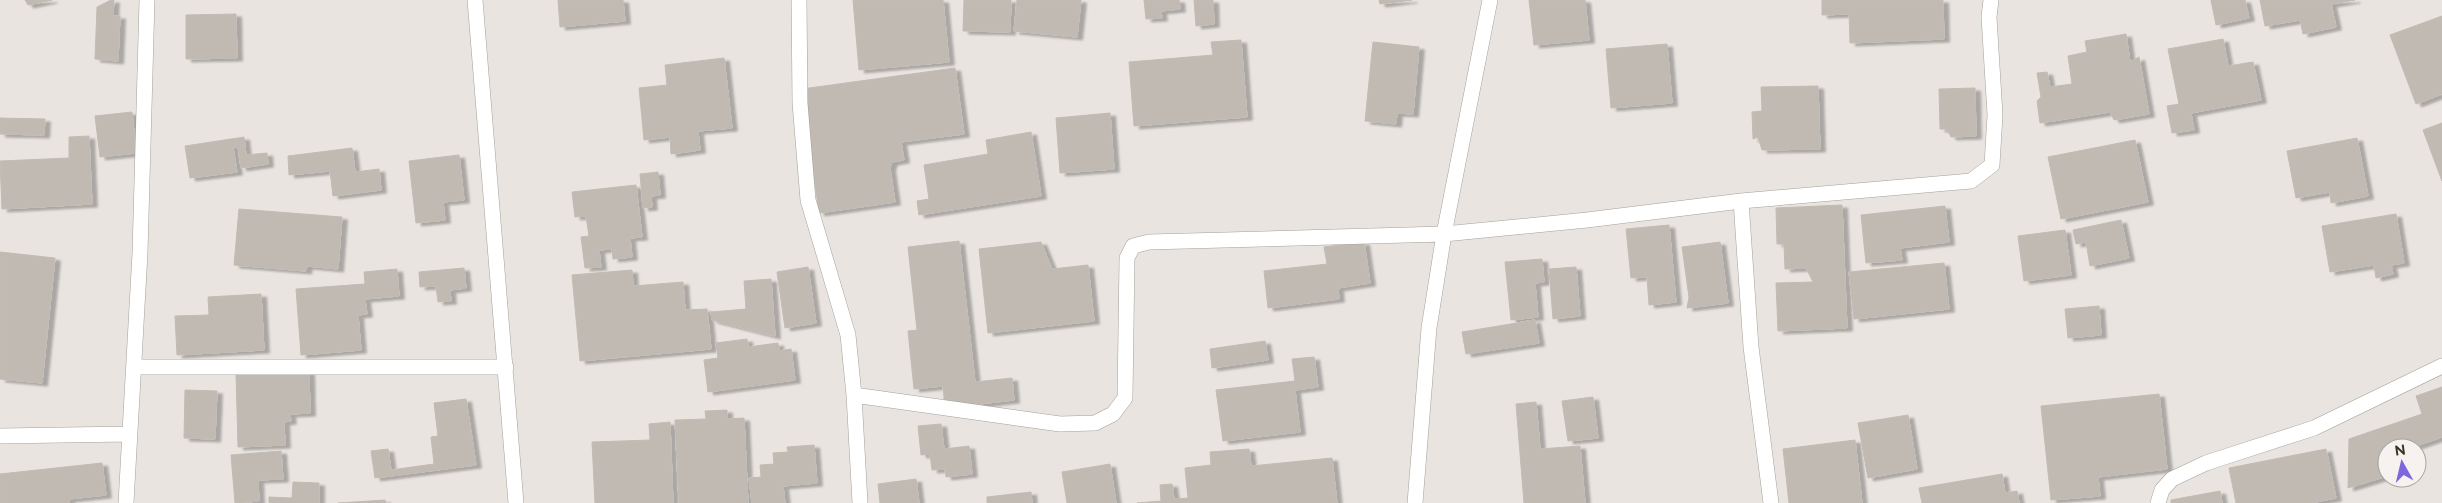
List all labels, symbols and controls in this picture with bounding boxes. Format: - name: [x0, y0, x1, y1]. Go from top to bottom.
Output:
- north arrow: [2377, 438, 2427, 488]
- text: N: [2394, 441, 2407, 459]

